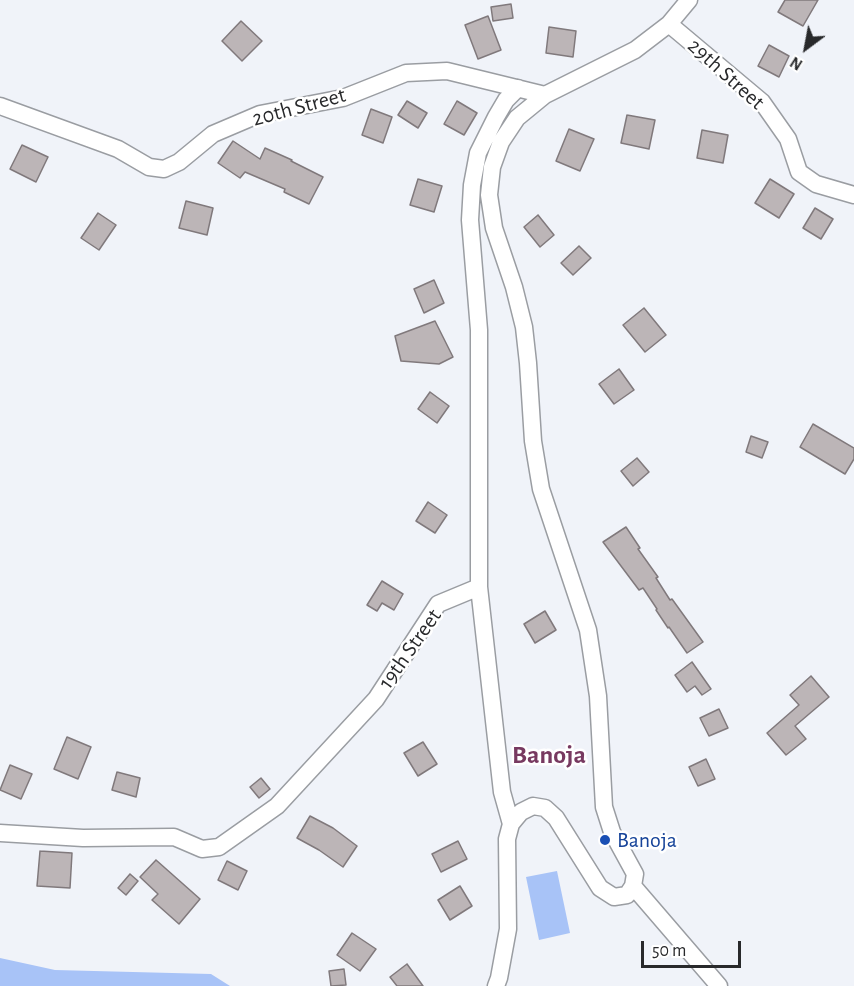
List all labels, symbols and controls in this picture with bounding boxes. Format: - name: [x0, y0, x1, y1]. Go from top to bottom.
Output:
- north arrow: [776, 18, 836, 78]
- street label: 29th Street: [682, 33, 770, 115]
- text: N: [788, 54, 805, 73]
- street label: 20th Street: [249, 82, 349, 132]
- street label: 19th Street: [373, 604, 447, 694]
- district label: Banoja: [512, 739, 586, 771]
- place label: Banoja: [617, 827, 677, 853]
- marker: Banoja: [598, 833, 612, 847]
- scale bar: [644, 929, 744, 967]
- text: 50 m: [652, 942, 686, 960]

